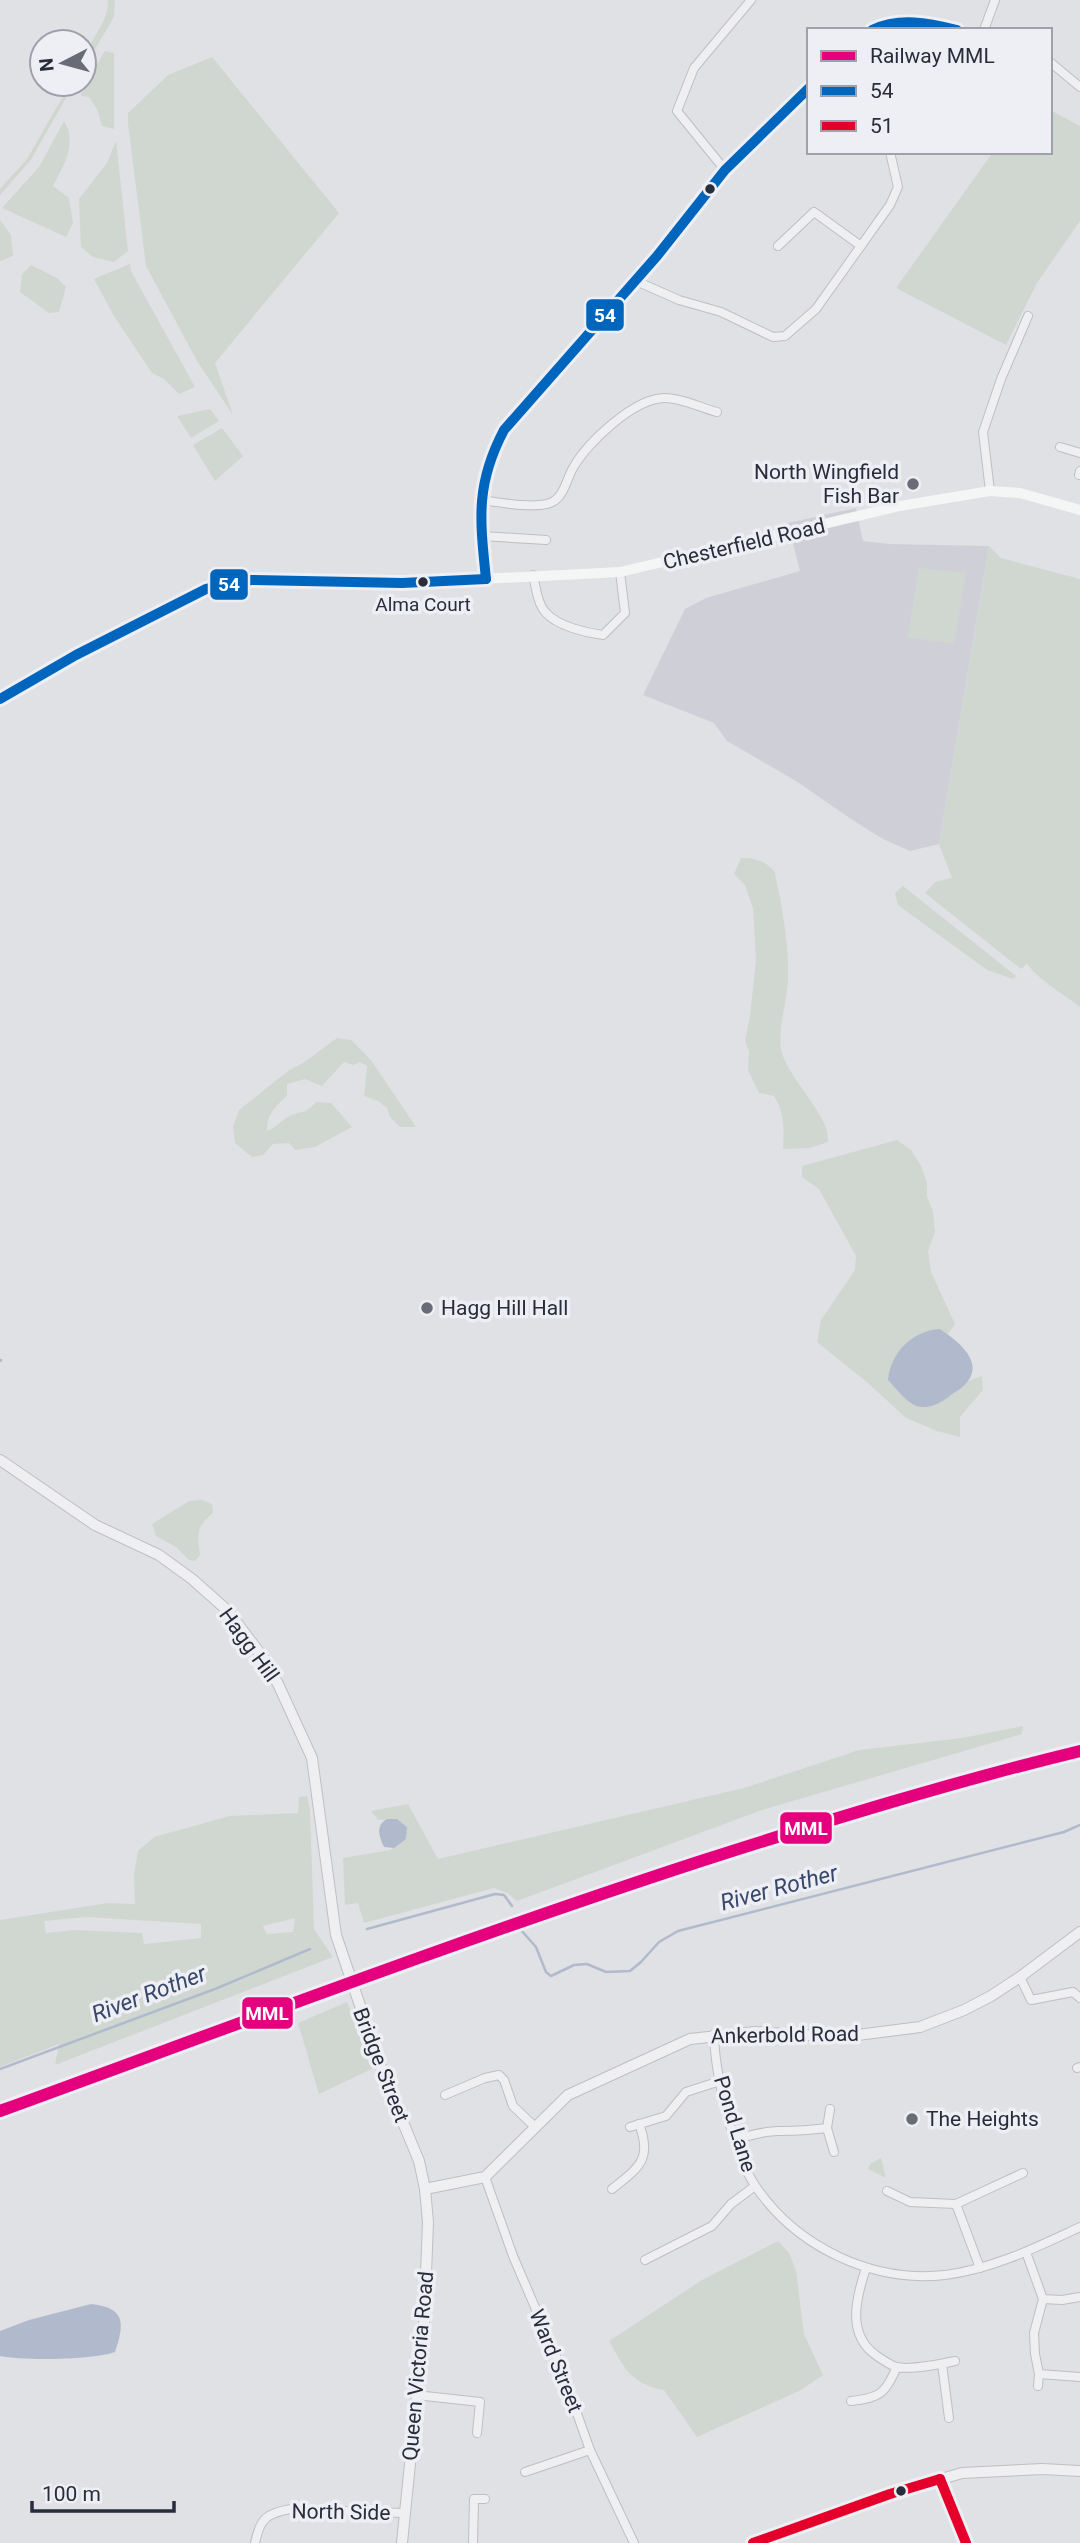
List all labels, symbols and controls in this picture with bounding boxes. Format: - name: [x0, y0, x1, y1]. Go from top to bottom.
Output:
- north arrow: [28, 28, 98, 98]
- legend: [807, 28, 1052, 154]
- text: Railway MML: [870, 44, 995, 68]
- text: N: [34, 57, 59, 73]
- text: 54: [870, 79, 894, 103]
- text: 51: [870, 114, 894, 138]
- unlabelled marker: [703, 182, 717, 196]
- line badge: 54: [585, 298, 625, 332]
- text: 54: [594, 304, 616, 327]
- place label: North Wingfield Fish Bar: [754, 460, 899, 508]
- marker: North Wingfield Fish Bar: [905, 476, 921, 492]
- street label: Chesterfield Road: [661, 514, 827, 574]
- line badge: 54: [209, 568, 249, 601]
- text: 54: [218, 573, 240, 596]
- marker: Alma Court: [416, 575, 430, 589]
- place label: Alma Court: [375, 593, 471, 616]
- place label: Hagg Hill Hall: [441, 1296, 568, 1320]
- marker: Hagg Hill Hall: [419, 1300, 435, 1316]
- street label: Hagg Hill: [214, 1603, 284, 1687]
- line badge: MML: [779, 1811, 833, 1845]
- text: MML: [784, 1817, 828, 1840]
- water label: River Rother: [717, 1859, 842, 1917]
- water label: River Rother: [88, 1959, 211, 2028]
- line badge: MML: [241, 1996, 294, 2030]
- text: MML: [245, 2002, 289, 2025]
- street label: Bridge Street: [348, 2004, 414, 2126]
- street label: Ankerbold Road: [711, 2022, 859, 2048]
- street label: Pond Lane: [709, 2073, 761, 2175]
- place label: The Heights: [926, 2107, 1039, 2131]
- marker: The Heights: [904, 2111, 920, 2127]
- street label: Queen Victoria Road: [398, 2270, 438, 2462]
- street label: Ward Street: [524, 2306, 588, 2416]
- scale bar: [32, 2470, 173, 2514]
- text: 100 m: [42, 2482, 101, 2506]
- unlabelled marker: [894, 2484, 908, 2498]
- street label: North Side: [291, 2499, 391, 2525]

